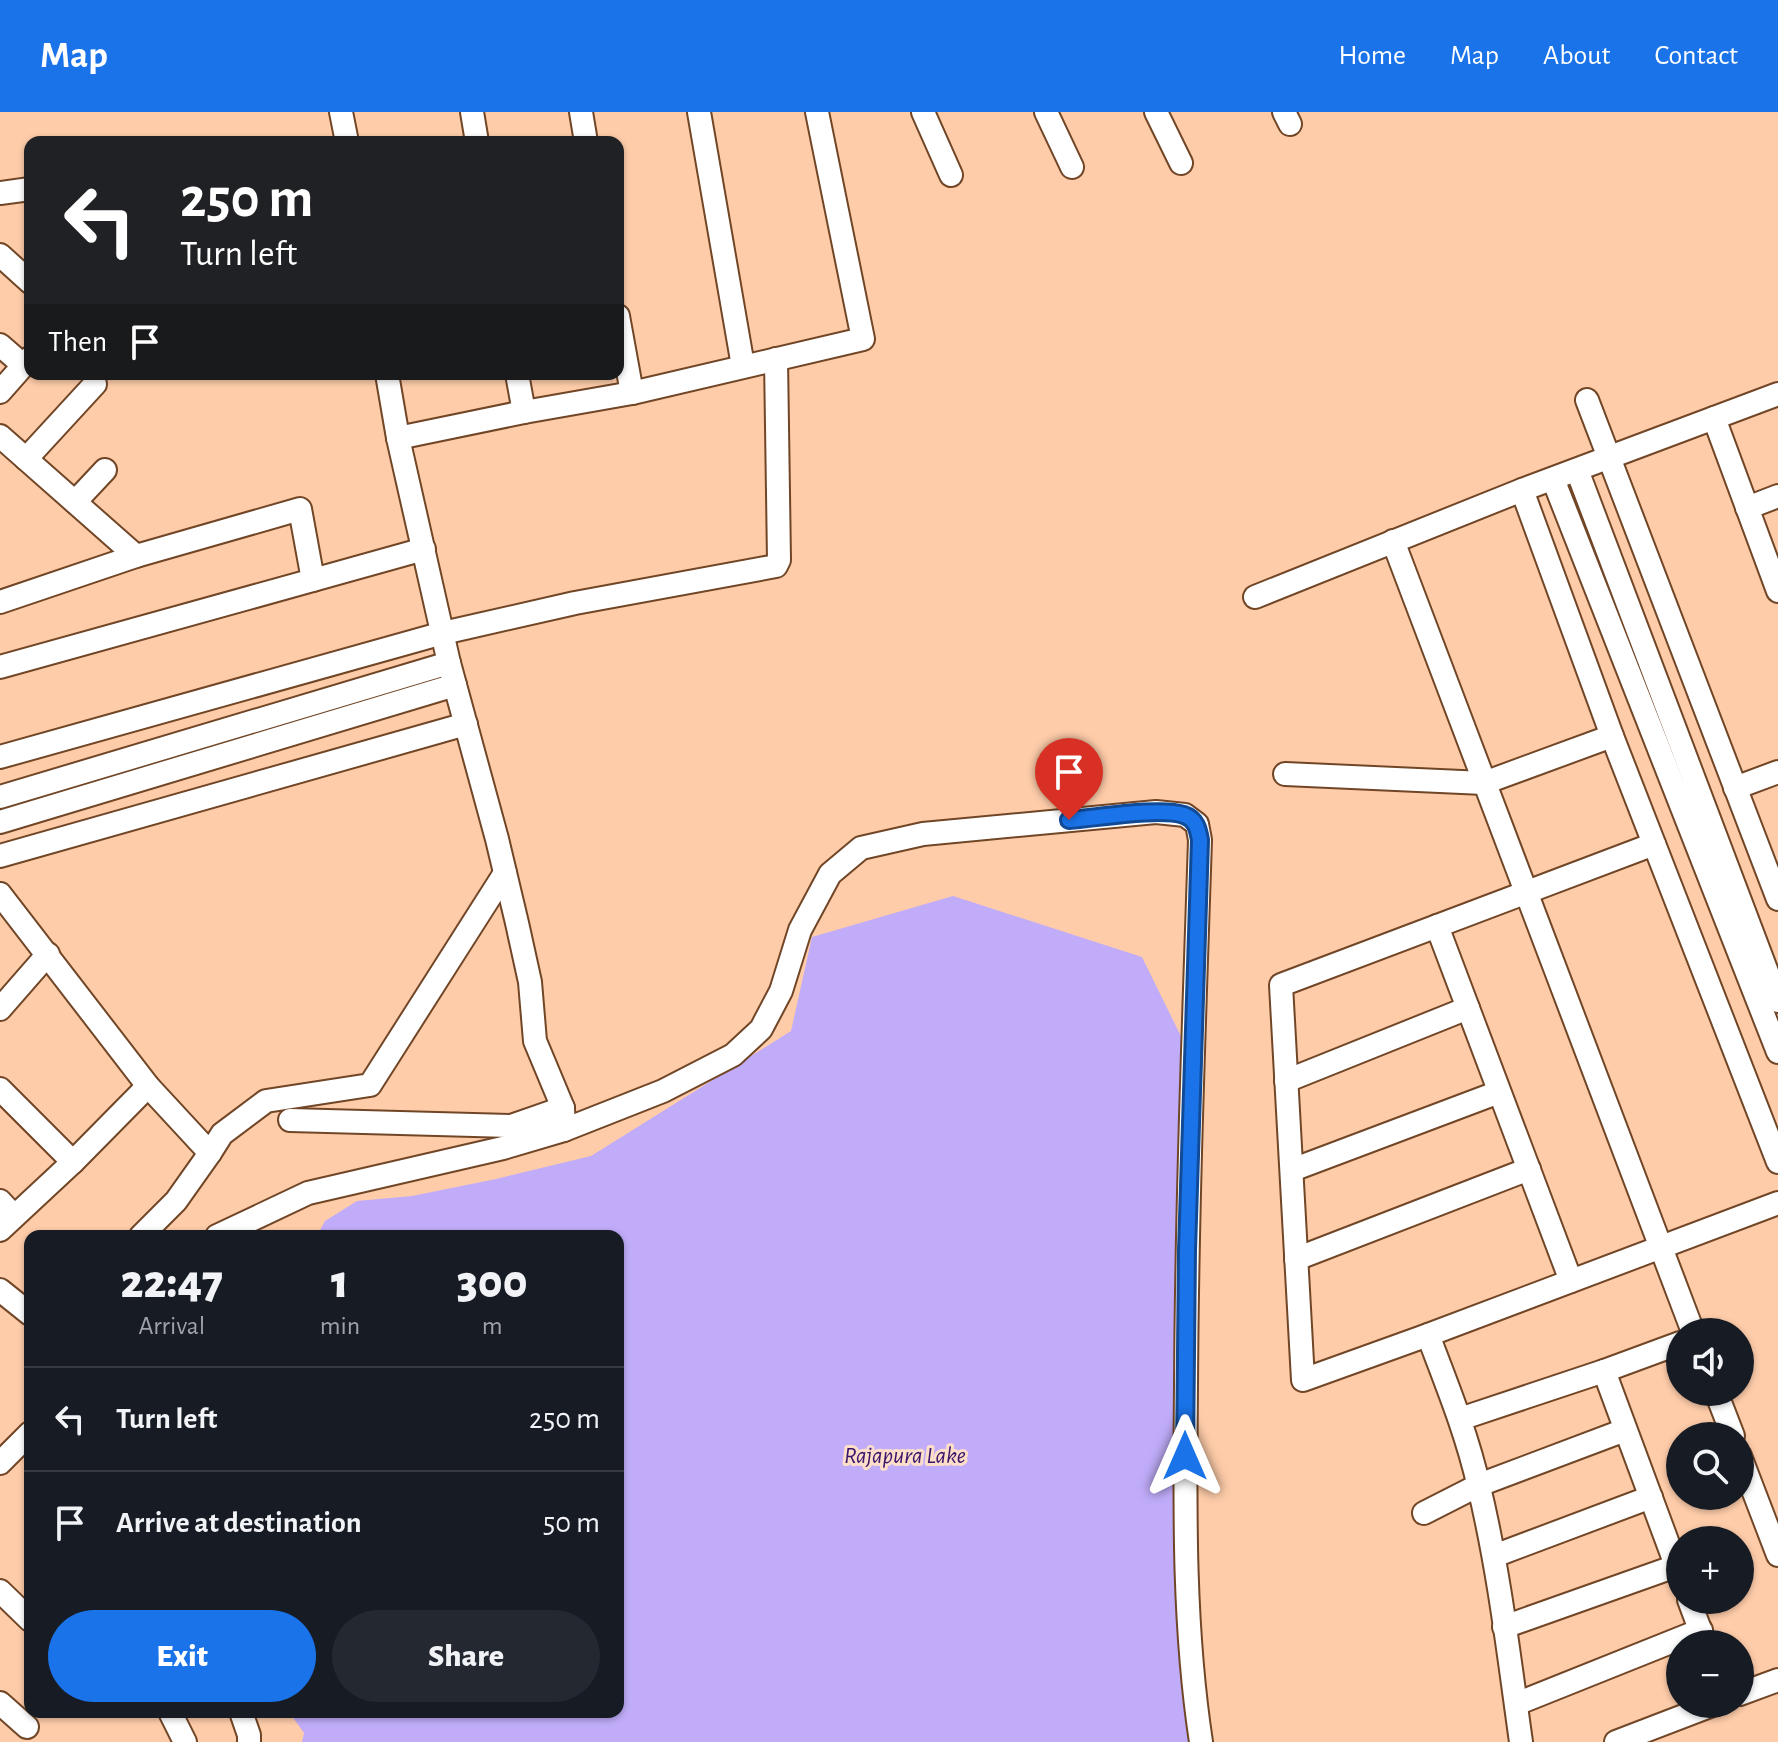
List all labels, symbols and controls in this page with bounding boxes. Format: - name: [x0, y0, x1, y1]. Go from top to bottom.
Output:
- text: Map: [40, 37, 108, 75]
- text: Home: [1339, 42, 1406, 70]
- text: Map: [1450, 42, 1499, 70]
- text: About: [1543, 42, 1611, 70]
- text: Contact: [1655, 42, 1738, 70]
- icon: left: [48, 168, 152, 272]
- text: 250 m: [180, 171, 313, 227]
- text: Turn left: [180, 236, 297, 272]
- icon: arrive: [123, 320, 167, 364]
- text: Then: [48, 327, 107, 357]
- pin: [1035, 738, 1103, 820]
- icon: arrive: [1047, 750, 1091, 794]
- text: 22:47: [120, 1259, 223, 1307]
- text: 1: [331, 1259, 349, 1307]
- text: 300: [457, 1259, 528, 1307]
- text: Arrival: [138, 1313, 205, 1339]
- text: min: [320, 1313, 360, 1339]
- text: m: [482, 1313, 502, 1339]
- map controls: [1666, 1318, 1754, 1718]
- button: sound: [1666, 1318, 1754, 1406]
- icon: left: [48, 1397, 92, 1441]
- text: Turn left: [116, 1404, 217, 1434]
- text: 250 m: [529, 1404, 600, 1434]
- position arrow: [1143, 1414, 1227, 1498]
- button: search: [1666, 1422, 1754, 1510]
- water label: Rajapura Lake: [844, 1444, 966, 1468]
- icon: arrive: [48, 1501, 92, 1545]
- text: Arrive at destination: [116, 1508, 362, 1538]
- text: 50 m: [543, 1508, 600, 1538]
- button: +: [1666, 1526, 1754, 1614]
- button: Exit: [48, 1610, 316, 1702]
- button: Share: [332, 1610, 600, 1702]
- button: −: [1666, 1630, 1754, 1718]

